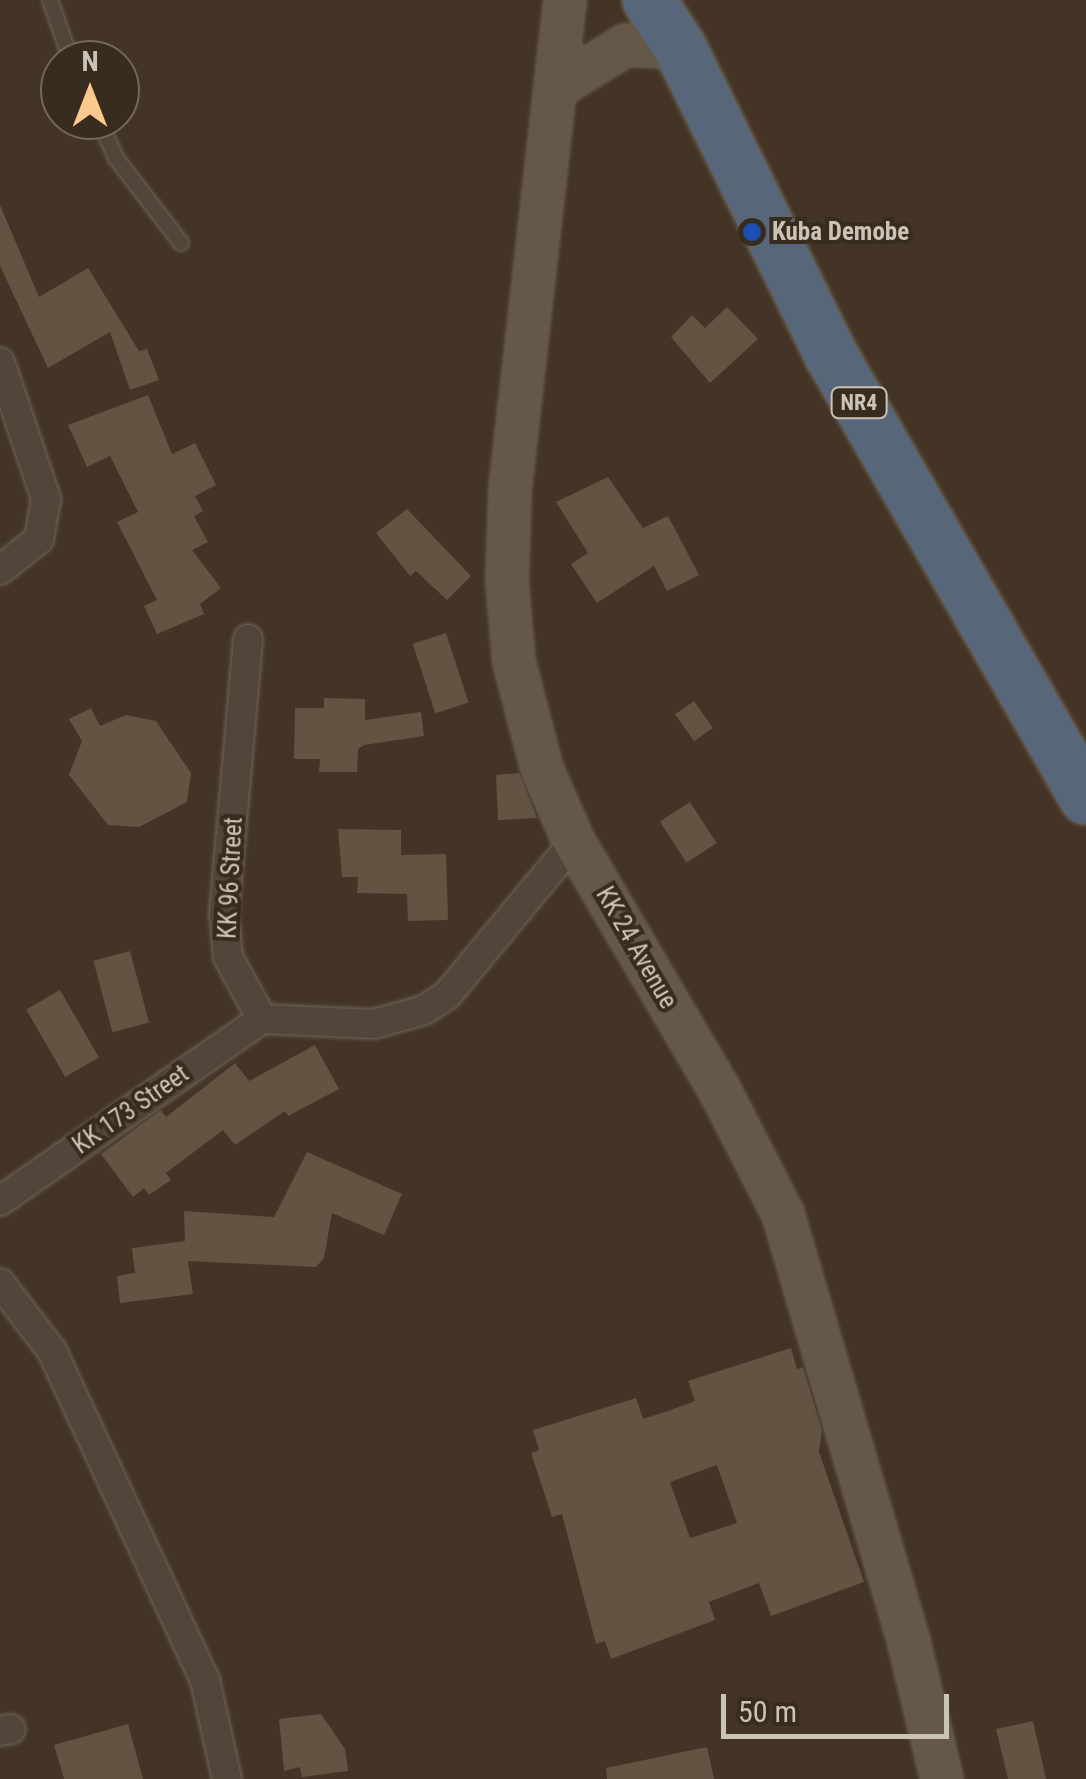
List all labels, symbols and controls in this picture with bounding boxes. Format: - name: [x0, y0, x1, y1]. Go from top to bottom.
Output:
- north arrow: [40, 40, 140, 140]
- text: N: [81, 45, 99, 78]
- place label: Kuba Demobe: [772, 217, 909, 247]
- marker: Kuba Demobe: [741, 221, 763, 243]
- road number: NR4: [829, 386, 889, 420]
- street label: KK 96 Street: [213, 816, 249, 940]
- street label: KK 24 Avenue: [589, 882, 683, 1014]
- street label: KK 173 Street: [67, 1059, 195, 1161]
- scale bar: [726, 1674, 954, 1736]
- text: 50 m: [738, 1694, 797, 1729]

